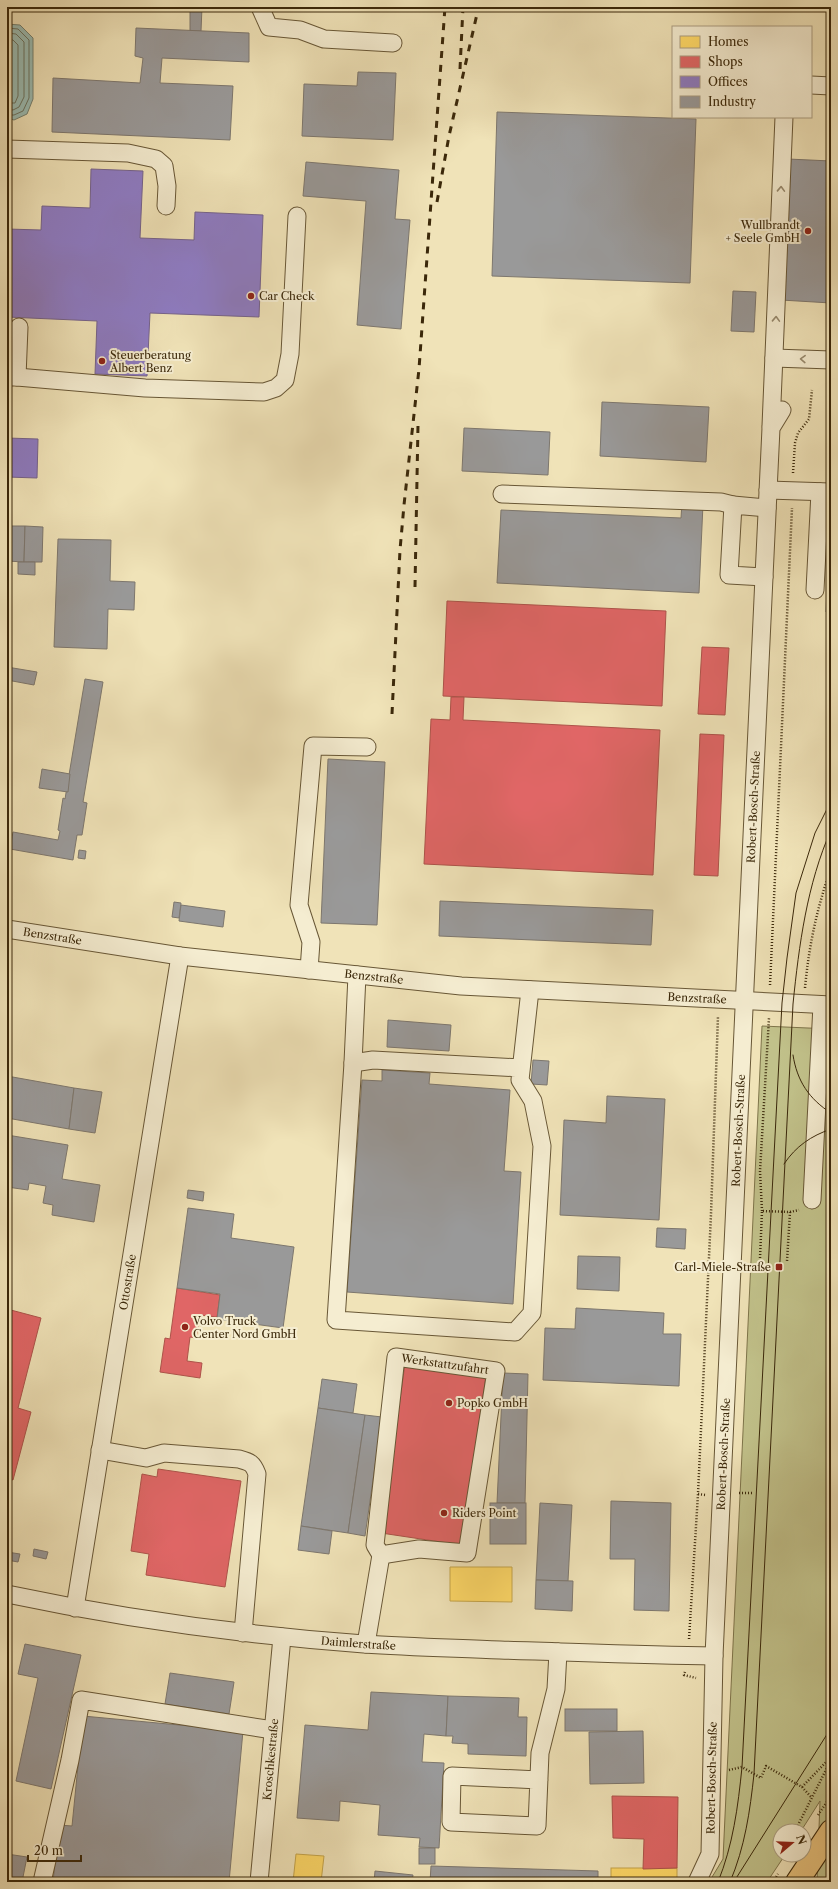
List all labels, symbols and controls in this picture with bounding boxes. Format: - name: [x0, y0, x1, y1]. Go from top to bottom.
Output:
- legend: [672, 26, 812, 118]
- text: Homes: [708, 34, 748, 49]
- text: Shops: [708, 54, 743, 69]
- text: Offices: [708, 74, 748, 89]
- text: Industry: [708, 94, 756, 109]
- one-way arrow: [777, 186, 785, 192]
- place label: Wullbrandt + Seele GmbH: [725, 218, 800, 245]
- marker: Wullbrandt + Seele GmbH: [803, 226, 813, 236]
- place label: Car Check: [259, 289, 315, 303]
- marker: Car Check: [246, 291, 256, 301]
- one-way arrow: [771, 316, 780, 322]
- place label: Steuerberatung Albert Benz: [109, 348, 191, 375]
- one-way arrow: [800, 354, 806, 363]
- marker: Steuerberatung Albert Benz: [97, 356, 107, 366]
- street label: Robert-Bosch-Straße: [744, 750, 763, 863]
- street label: Benzstraße: [22, 925, 83, 948]
- street label: Benzstraße: [344, 967, 404, 987]
- street label: Benzstraße: [667, 990, 727, 1007]
- street label: Robert-Bosch-Straße: [729, 1074, 748, 1187]
- street label: Ottostraße: [116, 1253, 139, 1311]
- place label: Carl-Miele-Straße: [674, 1260, 771, 1274]
- marker: Carl-Miele-Straße: [774, 1262, 784, 1272]
- place label: Volvo Truck Center Nord GmbH: [192, 1314, 297, 1341]
- marker: Volvo Truck Center Nord GmbH: [180, 1322, 190, 1332]
- street label: Werkstattzufahrt: [399, 1351, 490, 1377]
- place label: Popko GmbH: [457, 1396, 528, 1410]
- marker: Popko GmbH: [444, 1398, 454, 1408]
- street label: Robert-Bosch-Straße: [714, 1398, 733, 1511]
- place label: Riders Point: [452, 1506, 517, 1520]
- marker: Riders Point: [439, 1508, 449, 1518]
- street label: Daimlerstraße: [320, 1633, 396, 1653]
- street label: Kroschkestraße: [260, 1718, 281, 1801]
- street label: Robert-Bosch-Straße: [703, 1721, 720, 1834]
- north arrow: [772, 1823, 812, 1863]
- text: N: [793, 1833, 810, 1847]
- scale bar: [28, 1837, 81, 1863]
- text: 20 m: [34, 1843, 63, 1858]

